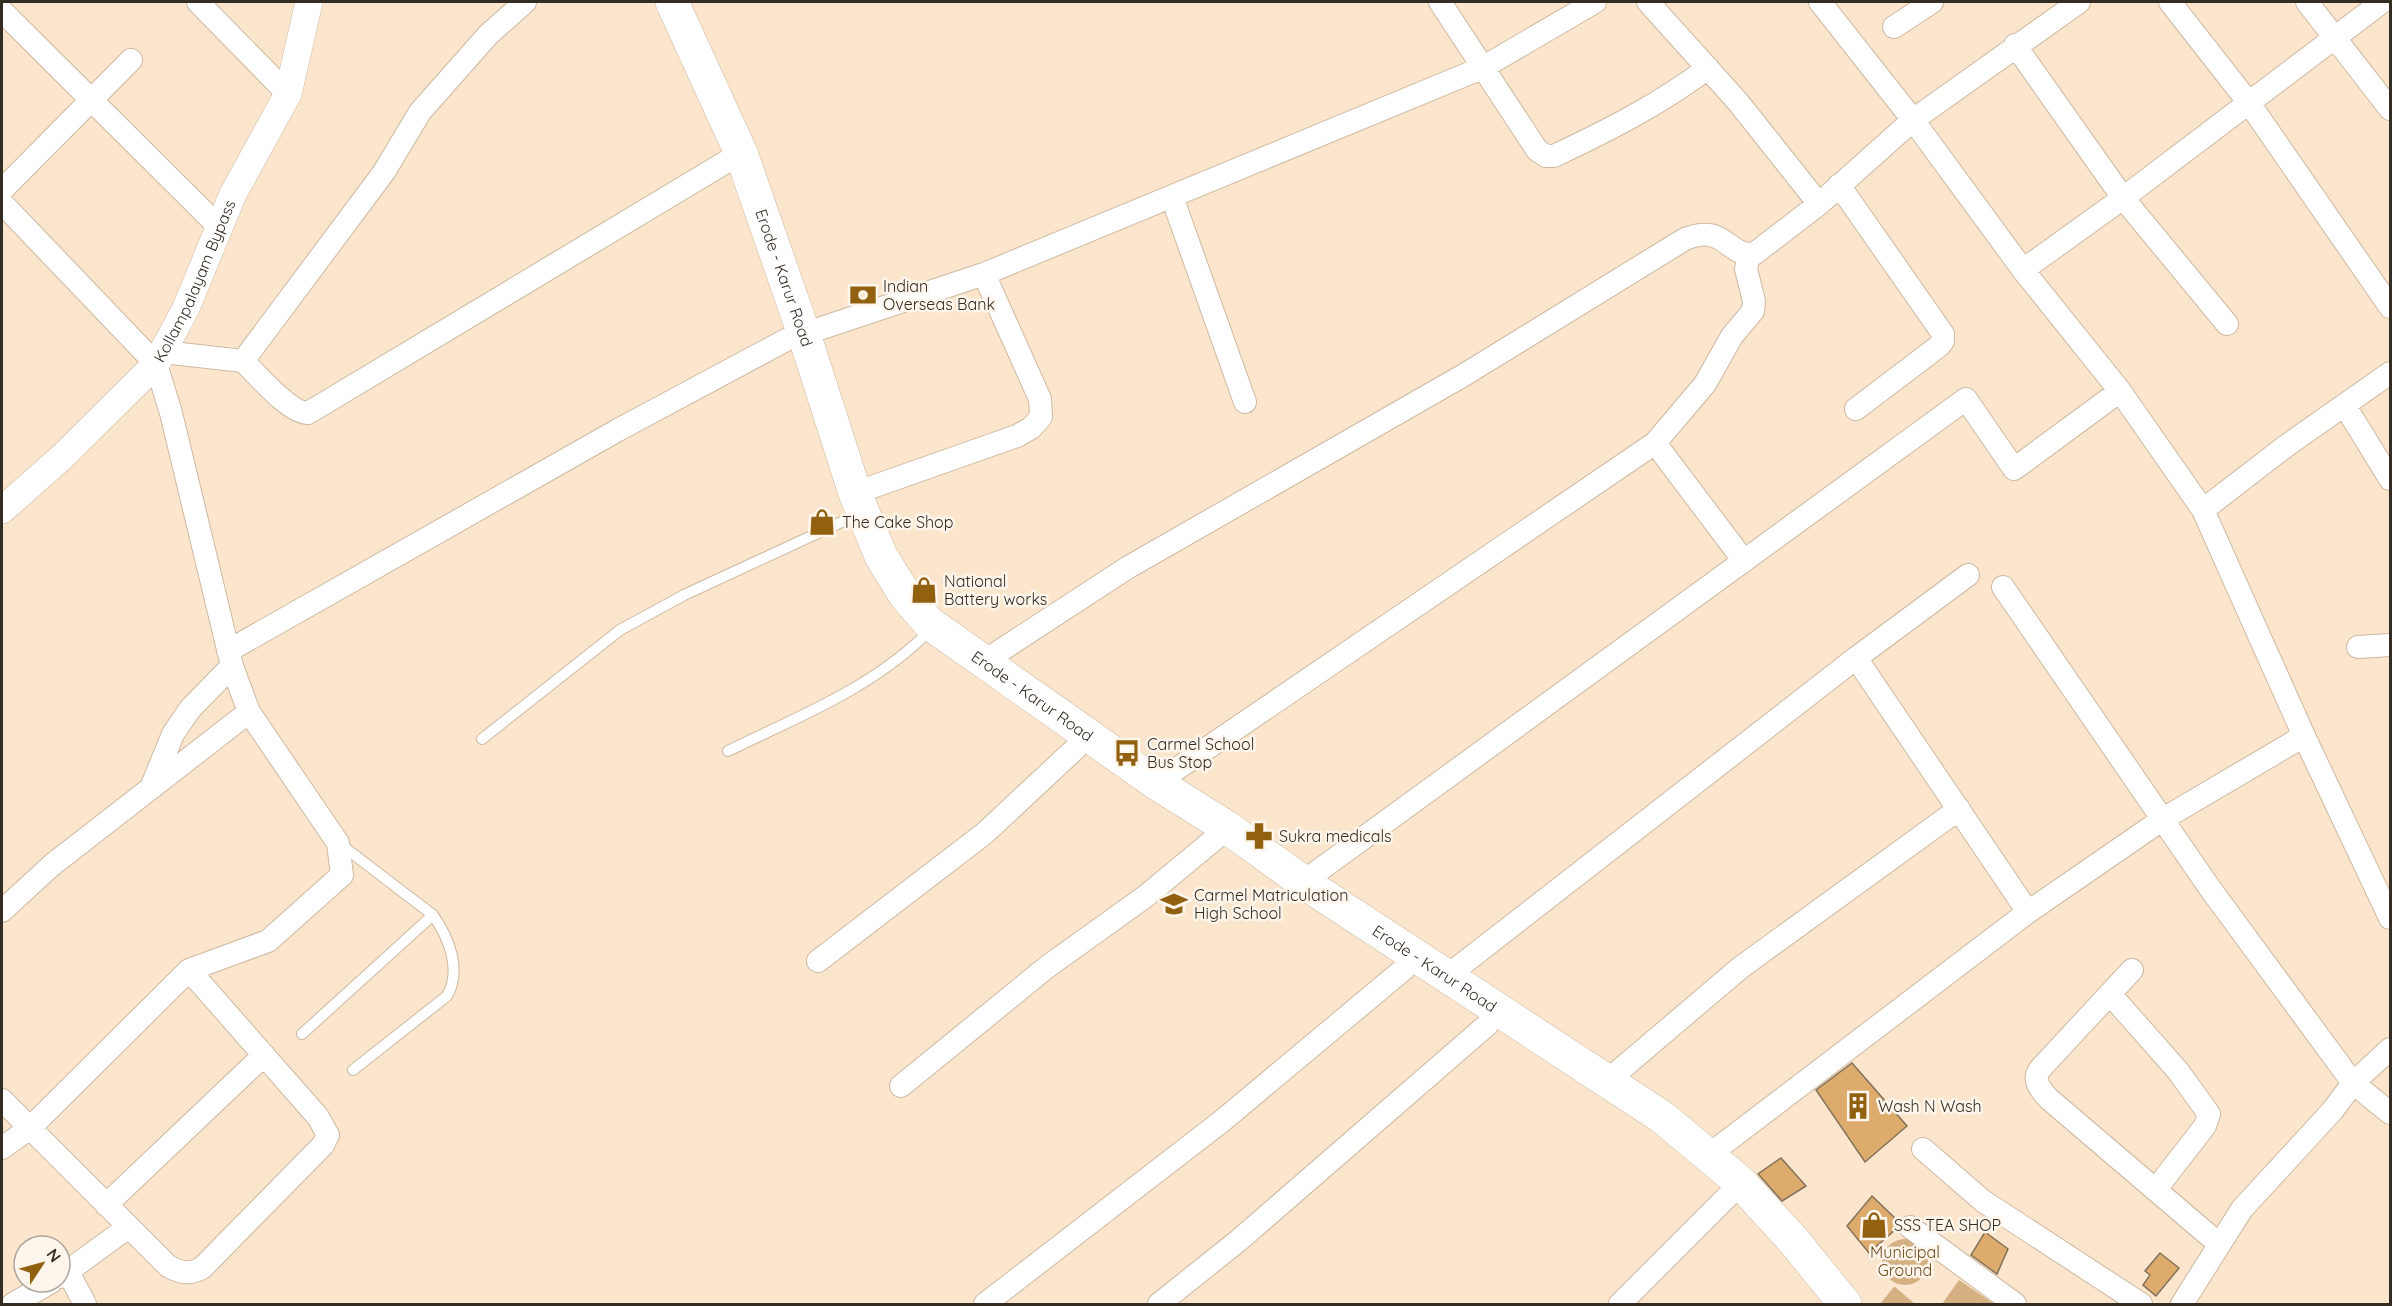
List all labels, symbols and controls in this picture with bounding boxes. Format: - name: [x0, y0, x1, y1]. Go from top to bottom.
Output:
- street label: Kollampalayam Bypass: [149, 197, 240, 366]
- street label: Erode - Karur Road: [751, 206, 817, 349]
- place label: Indian Overseas Bank: [883, 276, 995, 314]
- bank icon: Indian Overseas Bank: [848, 280, 878, 310]
- shop icon: The Cake Shop: [807, 507, 837, 537]
- place label: The Cake Shop: [842, 512, 953, 532]
- place label: National Battery works: [944, 571, 1047, 609]
- shop icon: National Battery works: [909, 575, 939, 605]
- street label: Erode - Karur Road: [968, 646, 1097, 746]
- place label: Carmel School Bus Stop: [1147, 734, 1254, 772]
- bus stop icon: Carmel School Bus Stop: [1112, 738, 1142, 768]
- pharmacy icon: Sukra medicals: [1244, 821, 1274, 851]
- place label: Sukra medicals: [1279, 826, 1392, 846]
- place label: Carmel Matriculation High School: [1194, 885, 1348, 923]
- school or university icon: Carmel Matriculation High School: [1159, 889, 1189, 919]
- street label: Erode - Karur Road: [1369, 920, 1501, 1016]
- building icon: Wash N Wash: [1843, 1091, 1873, 1121]
- place label: Wash N Wash: [1878, 1096, 1982, 1116]
- shop icon: SSS TEA SHOP: [1859, 1210, 1889, 1240]
- place label: SSS TEA SHOP: [1894, 1215, 2001, 1235]
- north arrow: [12, 1234, 72, 1294]
- park label: Municipal Ground: [1870, 1242, 1940, 1280]
- text: N: [43, 1245, 66, 1266]

